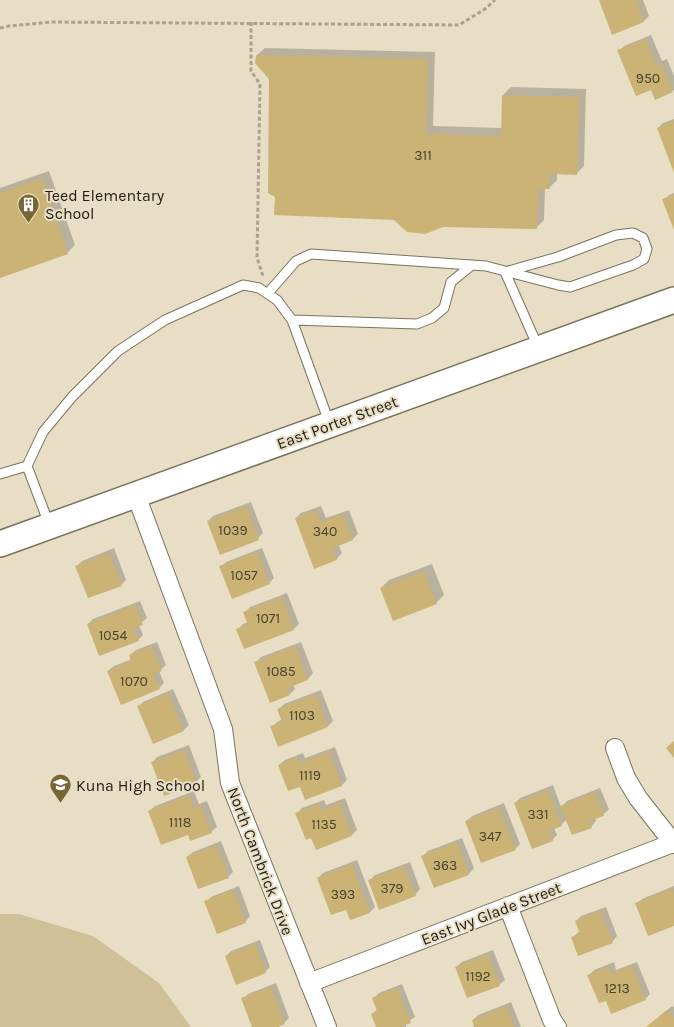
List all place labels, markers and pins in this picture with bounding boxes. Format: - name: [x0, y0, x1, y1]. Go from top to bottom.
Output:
- place label: Teed Elementary School: [45, 186, 165, 223]
- building icon: Teed Elementary School: [17, 192, 41, 223]
- school or university icon: Kuna High School: [48, 773, 72, 804]
- place label: Kuna High School: [76, 776, 205, 795]

